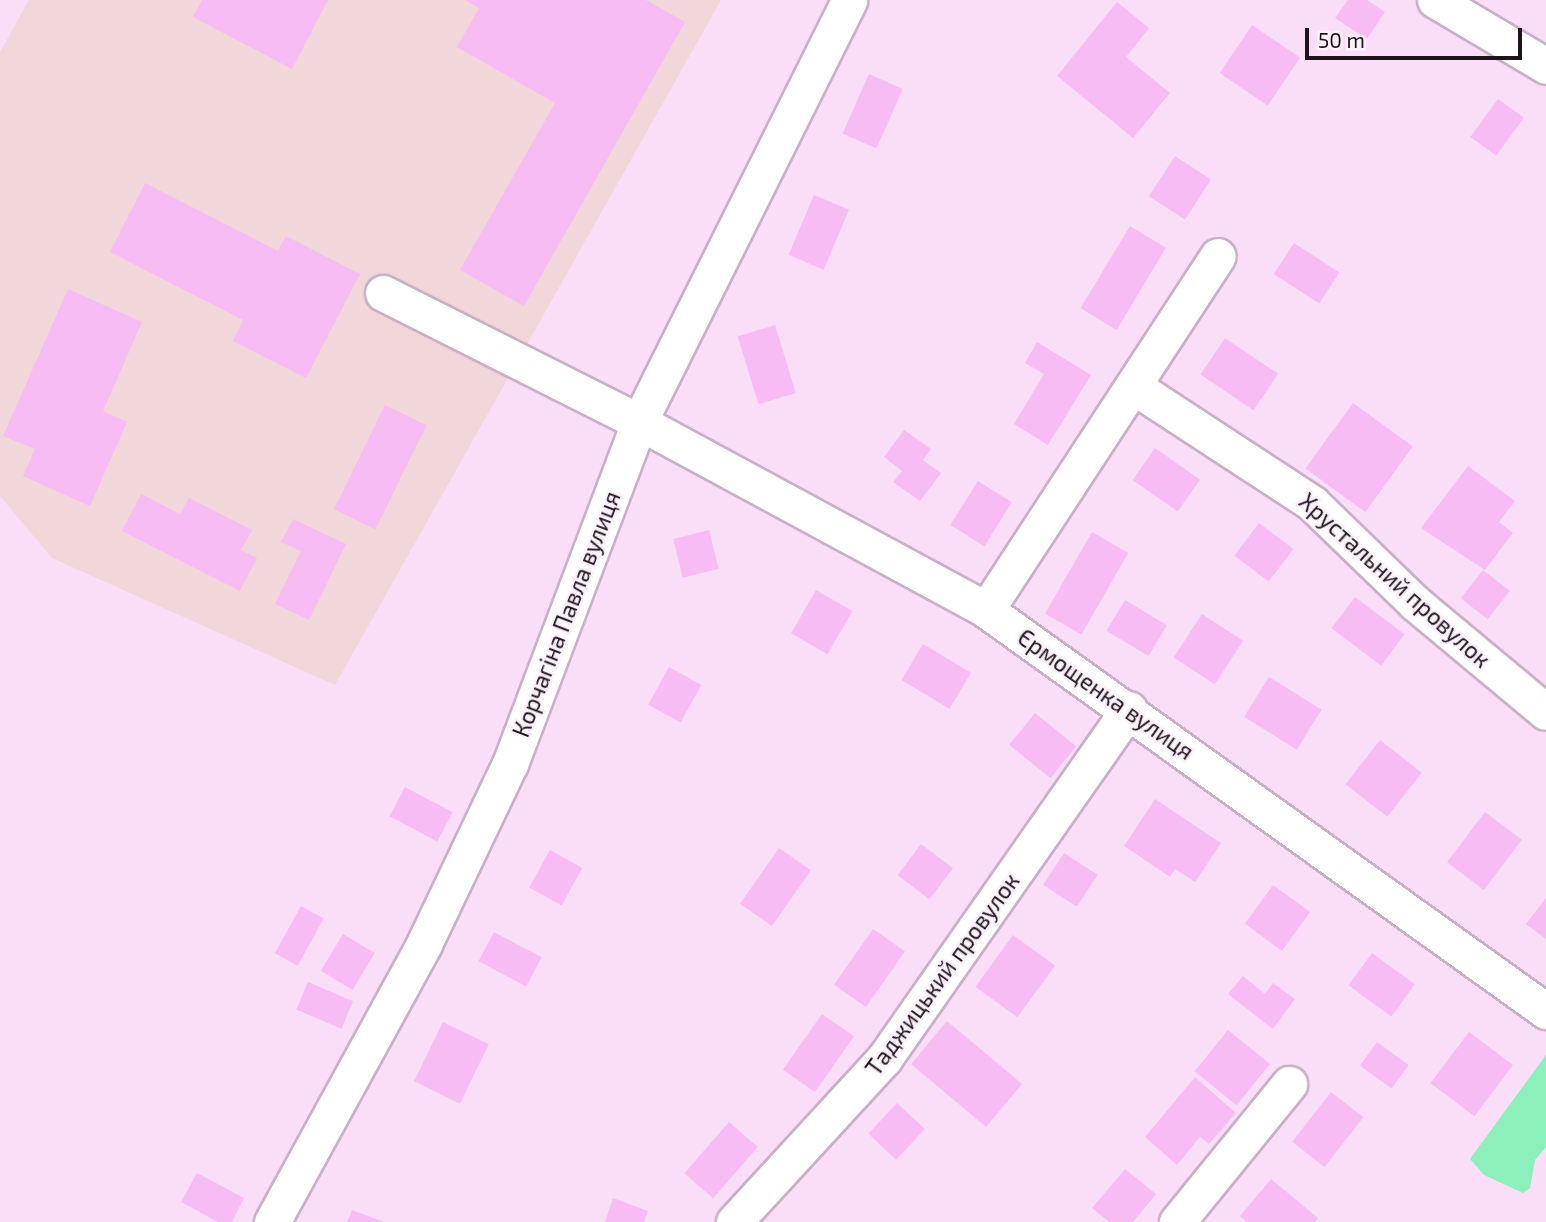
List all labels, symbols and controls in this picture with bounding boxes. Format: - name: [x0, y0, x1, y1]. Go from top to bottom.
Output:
- scale bar: [1308, 14, 1525, 58]
- text: 50 m: [1318, 27, 1365, 52]
- street label: Корчагіна Павла вулиця: [506, 487, 626, 741]
- street label: Хрустальний провулок: [1294, 487, 1496, 673]
- street label: Єрмощенка вулиця: [1013, 623, 1199, 765]
- street label: Таджицький провулок: [859, 867, 1025, 1081]

